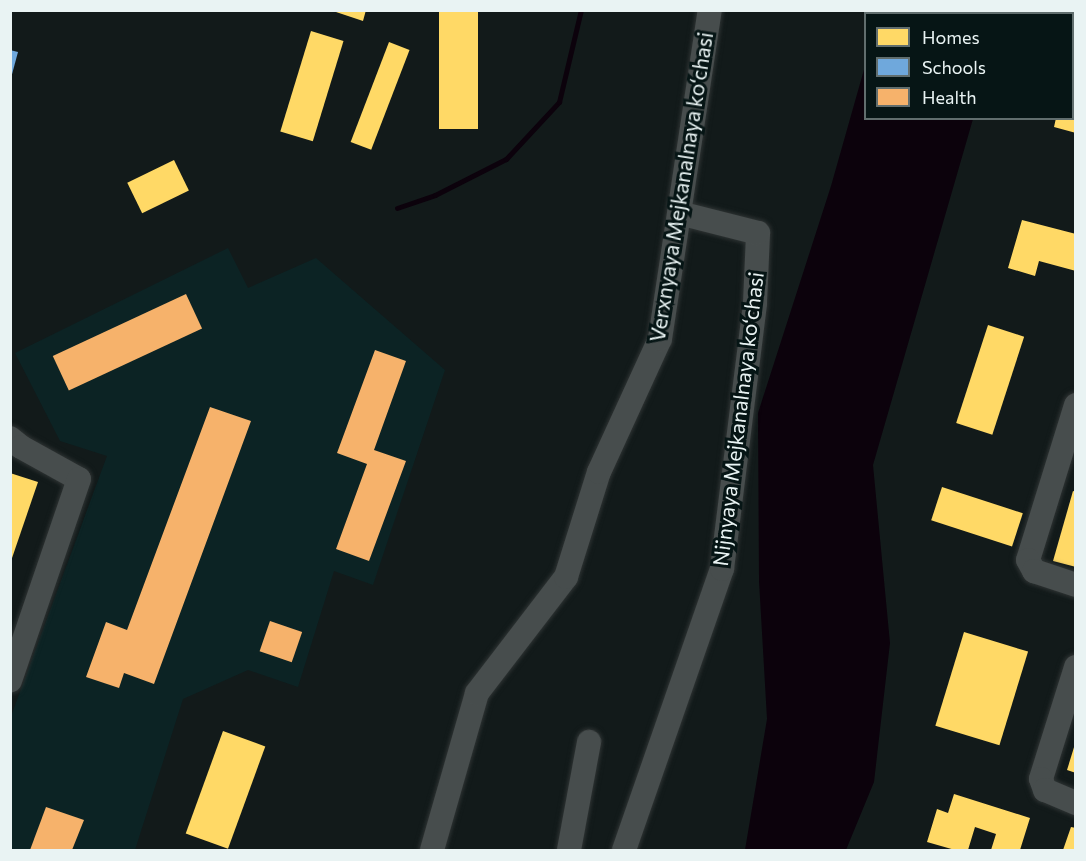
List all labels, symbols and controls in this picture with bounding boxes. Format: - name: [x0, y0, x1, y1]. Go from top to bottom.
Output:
- legend: [864, 12, 1074, 120]
- text: Homes: [922, 26, 980, 48]
- street label: Verxnyaya Mejkanalnaya ko‘chasi: [644, 30, 718, 344]
- text: Schools: [922, 56, 986, 78]
- text: Health: [922, 86, 977, 108]
- street label: Nijnyaya Mejkanalnaya ko‘chasi: [707, 270, 769, 568]

